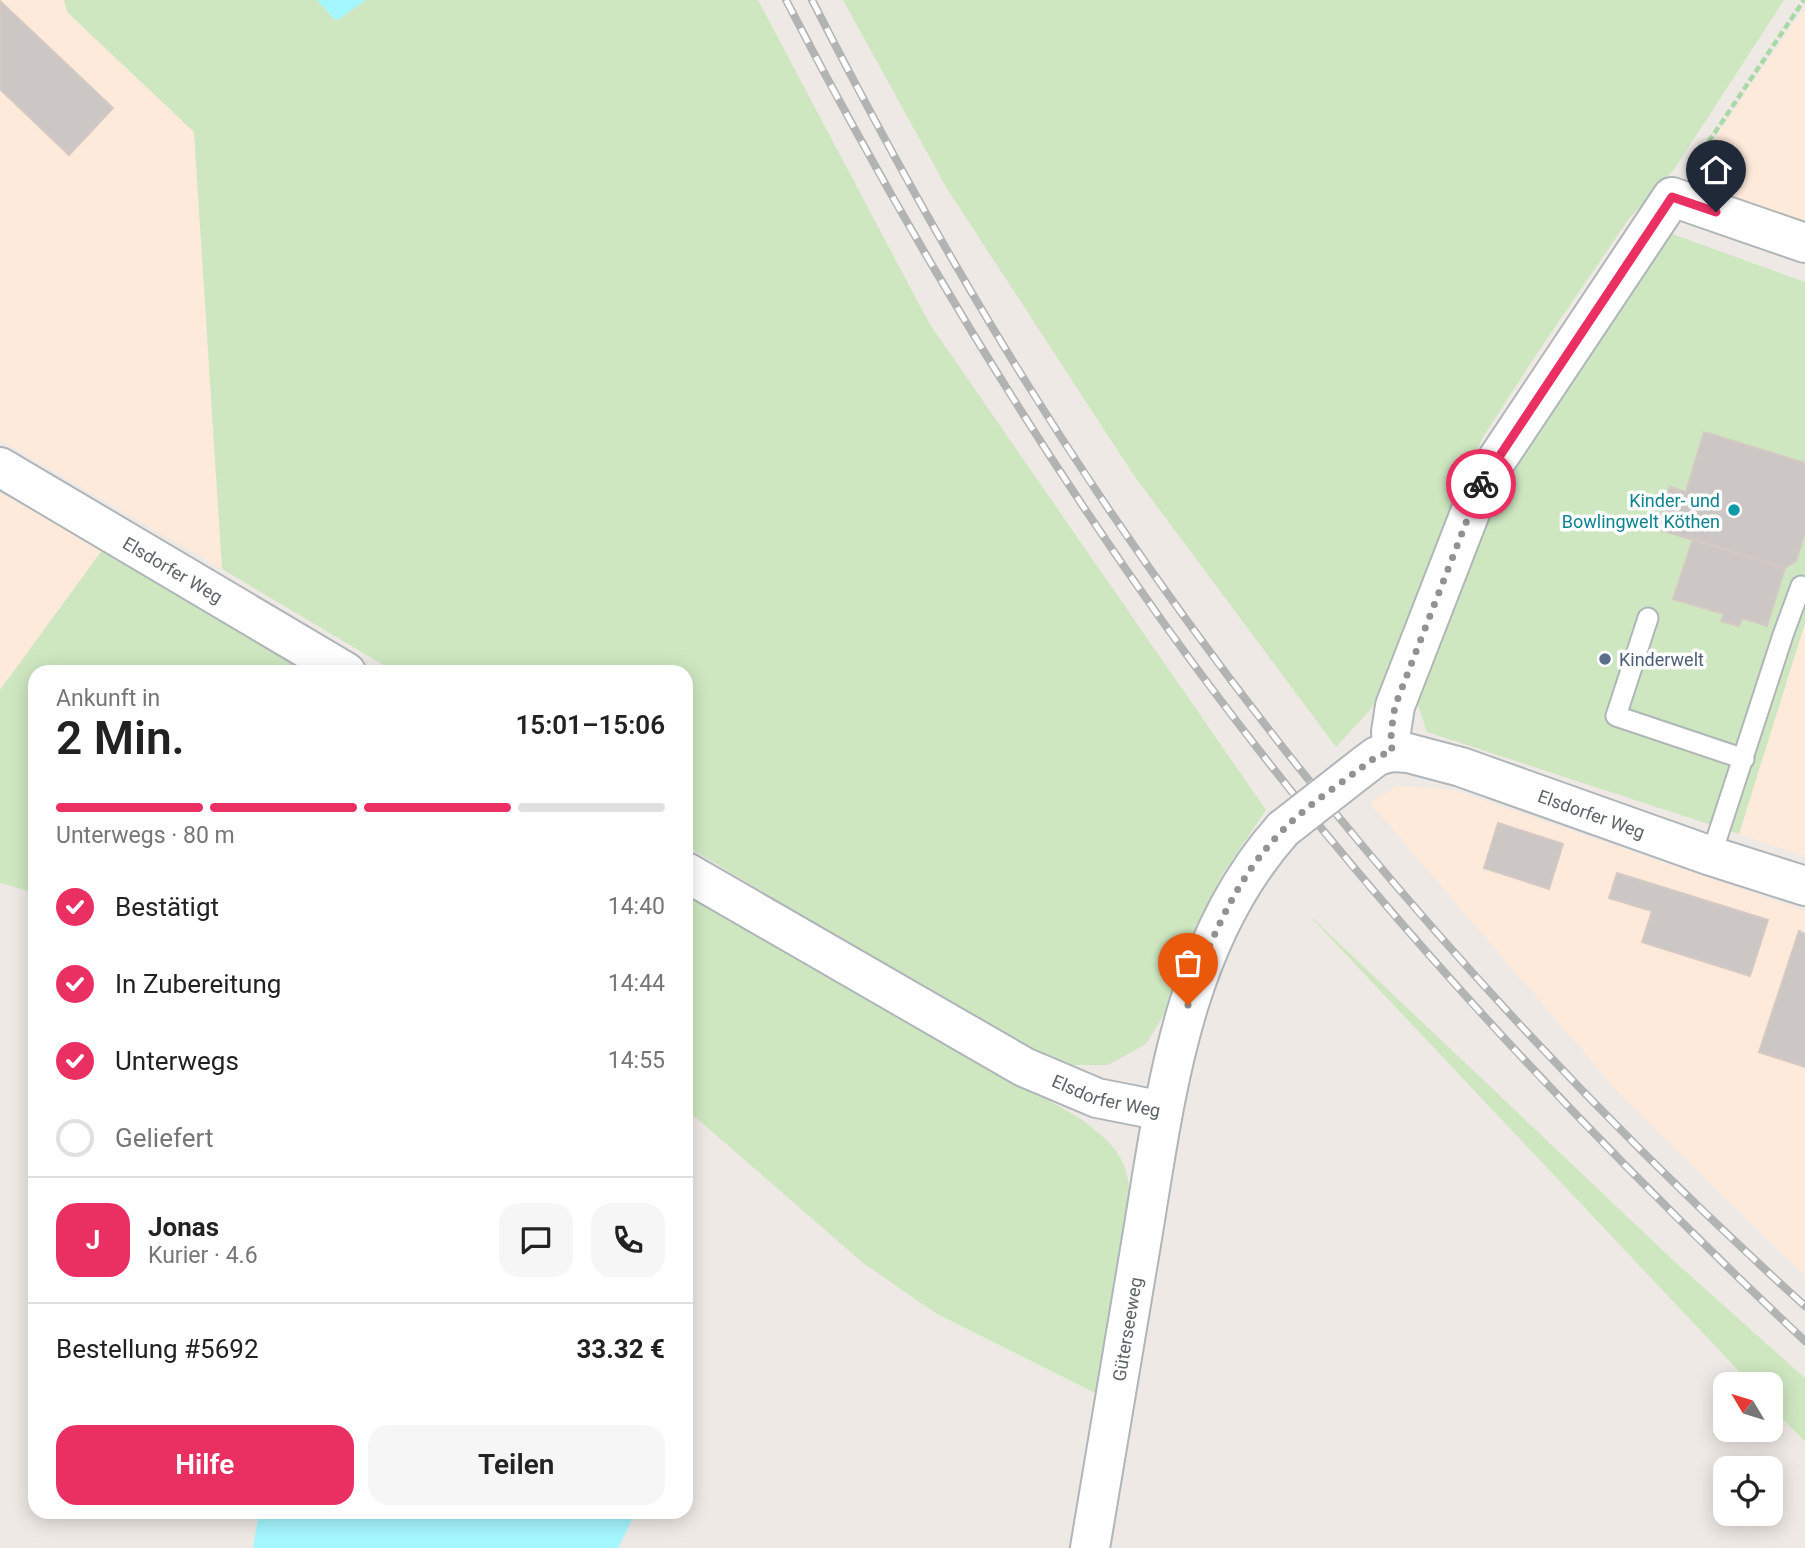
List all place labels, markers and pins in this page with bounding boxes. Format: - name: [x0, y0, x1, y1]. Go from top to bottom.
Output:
- pin: [1686, 140, 1746, 212]
- place label: Kinder- und Bowlingwelt Köthen: [1562, 490, 1720, 532]
- marker: Kinder- und Bowlingwelt Köthen: [1726, 502, 1742, 518]
- place label: Kinderwelt: [1619, 649, 1704, 670]
- marker: Kinderwelt: [1597, 651, 1613, 667]
- pin: [1158, 933, 1218, 1005]

